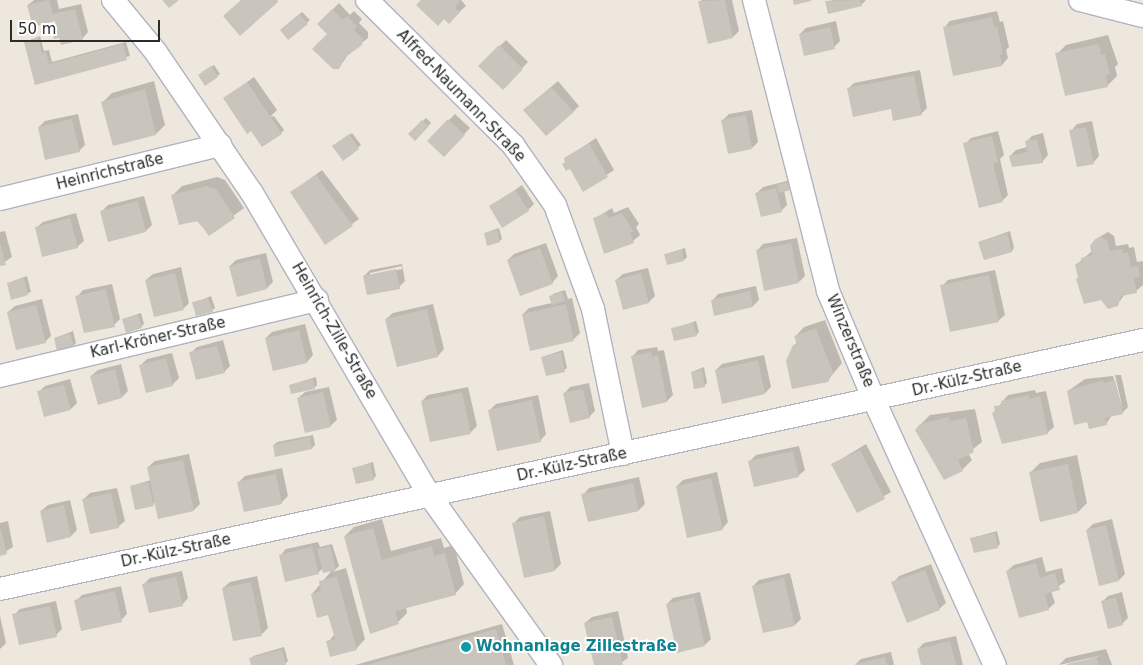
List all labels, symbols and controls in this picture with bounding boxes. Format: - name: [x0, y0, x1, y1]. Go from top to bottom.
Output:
- scale bar: [12, 10, 162, 42]
- text: 50 m: [18, 20, 56, 38]
- street label: Alfred-Naumann-Straße: [393, 26, 529, 166]
- street label: Heinrichstraße: [54, 150, 166, 194]
- street label: Heinrich-Zille-Straße: [288, 260, 380, 402]
- street label: Winzerstraße: [822, 292, 878, 390]
- street label: Karl-Kröner-Straße: [89, 314, 227, 362]
- street label: Dr.-Külz-Straße: [910, 358, 1024, 400]
- street label: Dr.-Külz-Straße: [515, 445, 629, 485]
- street label: Dr.-Külz-Straße: [119, 531, 233, 571]
- place label: Wohnanlage Zillestraße: [476, 638, 677, 656]
- marker: Wohnanlage Zillestraße: [460, 641, 472, 653]

